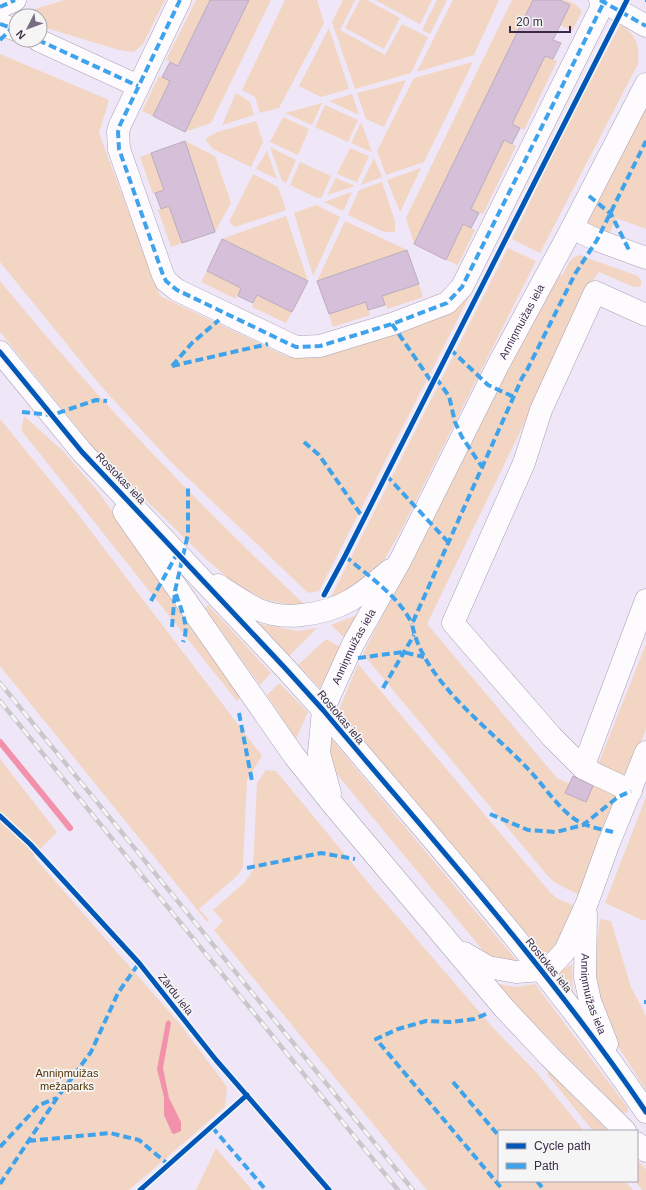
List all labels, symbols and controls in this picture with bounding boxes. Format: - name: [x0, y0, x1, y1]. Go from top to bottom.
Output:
- north arrow: [8, 8, 48, 48]
- scale bar: [510, 8, 570, 34]
- text: 20 m: [516, 15, 543, 29]
- text: N: [13, 28, 28, 42]
- street label: Anniņmuižas iela: [496, 281, 547, 361]
- street label: Rostokas iela: [94, 450, 149, 507]
- street label: Anniņmuižas iela: [329, 606, 378, 686]
- street label: Rostokas iela: [315, 688, 367, 747]
- street label: Rostokas iela: [524, 936, 575, 995]
- street label: Anniņmuižas iela: [579, 953, 609, 1037]
- street label: Zārdu iela: [156, 971, 196, 1018]
- park label: Anniņmuižas mežaparks: [36, 1067, 99, 1092]
- legend: [498, 1130, 638, 1182]
- text: Cycle path: [534, 1139, 591, 1153]
- text: Path: [534, 1159, 559, 1173]

